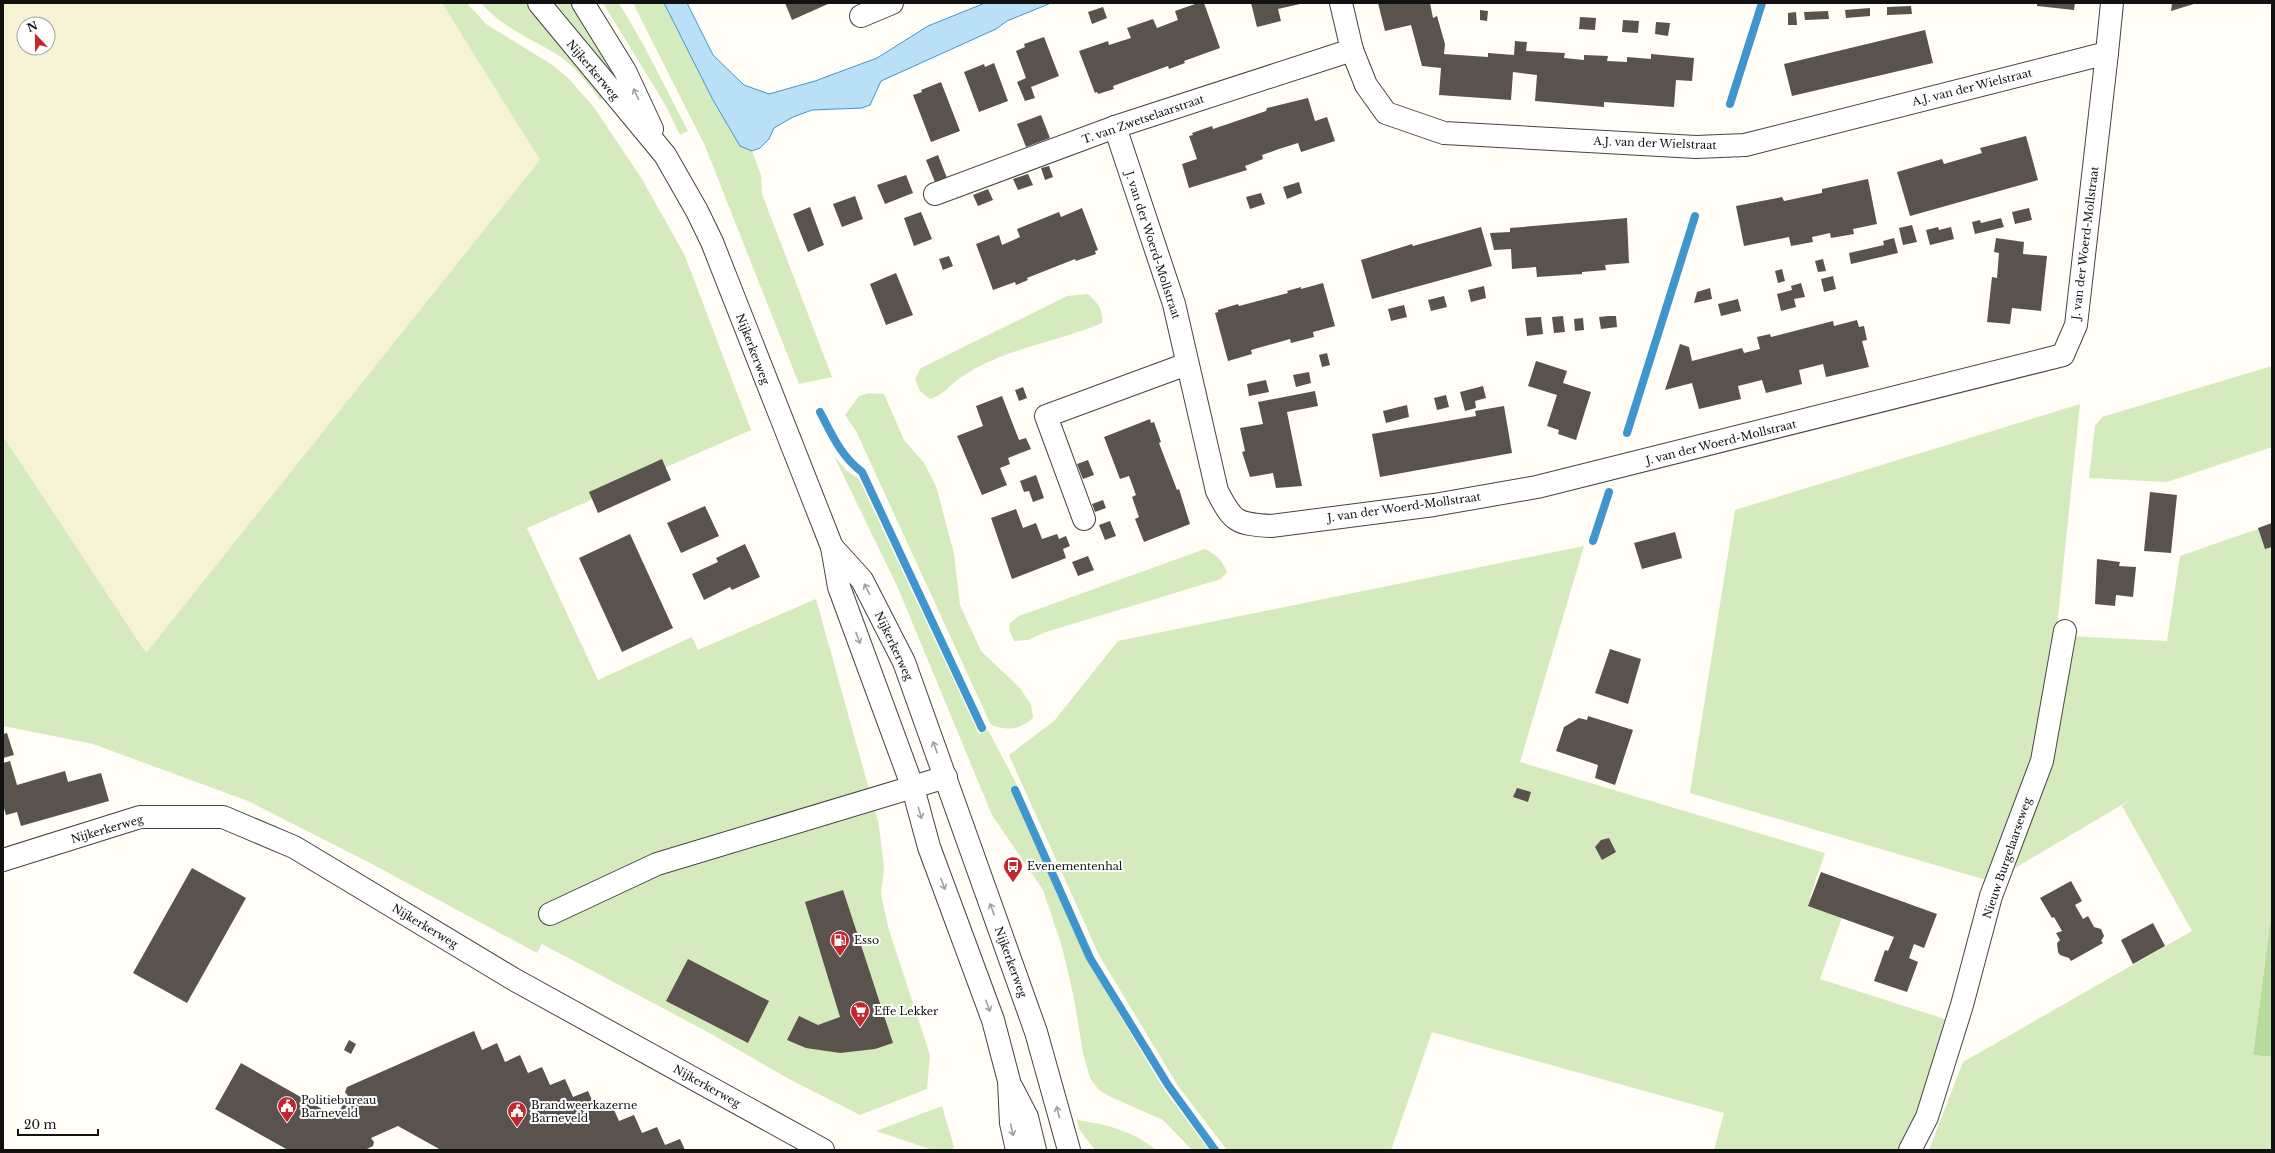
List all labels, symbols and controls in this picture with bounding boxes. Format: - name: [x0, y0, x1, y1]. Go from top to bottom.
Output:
- north arrow: [16, 16, 56, 56]
- text: N: [25, 18, 40, 35]
- street label: Nijkerkerweg: [564, 37, 623, 103]
- street label: A.J. van der Wielstraat: [1910, 65, 2034, 109]
- one-way arrow: [632, 89, 639, 101]
- street label: T. van Zwetselaarstraat: [1080, 91, 1207, 146]
- street label: A.J. van der Wielstraat: [1592, 134, 1718, 152]
- street label: J. van der Woerd-Mollstraat: [2068, 165, 2101, 323]
- street label: J. van der Woerd-Mollstraat: [1122, 167, 1184, 321]
- street label: Nijkerkerweg: [733, 312, 773, 387]
- street label: J. van der Woerd-Mollstraat: [1642, 416, 1799, 468]
- street label: J. van der Woerd-Mollstraat: [1325, 489, 1482, 525]
- one-way arrow: [862, 584, 870, 596]
- street label: Nijkerkerweg: [872, 609, 916, 683]
- one-way arrow: [854, 632, 862, 644]
- one-way arrow: [931, 740, 938, 753]
- street label: Nieuw Burgelaarseweg: [1980, 795, 2035, 921]
- one-way arrow: [917, 807, 924, 820]
- street label: Nijkerkerweg: [69, 812, 145, 846]
- bus stop icon: Evenementenhal: [1002, 855, 1024, 883]
- place label: Evenementenhal: [1027, 859, 1123, 873]
- one-way arrow: [940, 877, 947, 890]
- street label: Nijkerkerweg: [389, 901, 461, 951]
- one-way arrow: [987, 904, 995, 916]
- street label: Nijkerkerweg: [992, 924, 1031, 1000]
- fuel station icon: Esso: [829, 929, 851, 957]
- place label: Esso: [854, 933, 879, 947]
- one-way arrow: [984, 999, 992, 1011]
- supermarket icon: Effe Lekker: [849, 1000, 871, 1028]
- place label: Effe Lekker: [874, 1004, 939, 1018]
- street label: Nijkerkerweg: [671, 1062, 743, 1110]
- place label: Politiebureau Barneveld: [301, 1093, 377, 1120]
- public building icon: Politiebureau Barneveld: [276, 1095, 298, 1123]
- place label: Brandweerkazerne Barneveld: [531, 1098, 637, 1125]
- public building icon: Brandweerkazerne Barneveld: [506, 1100, 528, 1128]
- one-way arrow: [1054, 1106, 1061, 1119]
- scale bar: [18, 1111, 98, 1137]
- text: 20 m: [24, 1117, 56, 1132]
- one-way arrow: [1009, 1123, 1017, 1136]

